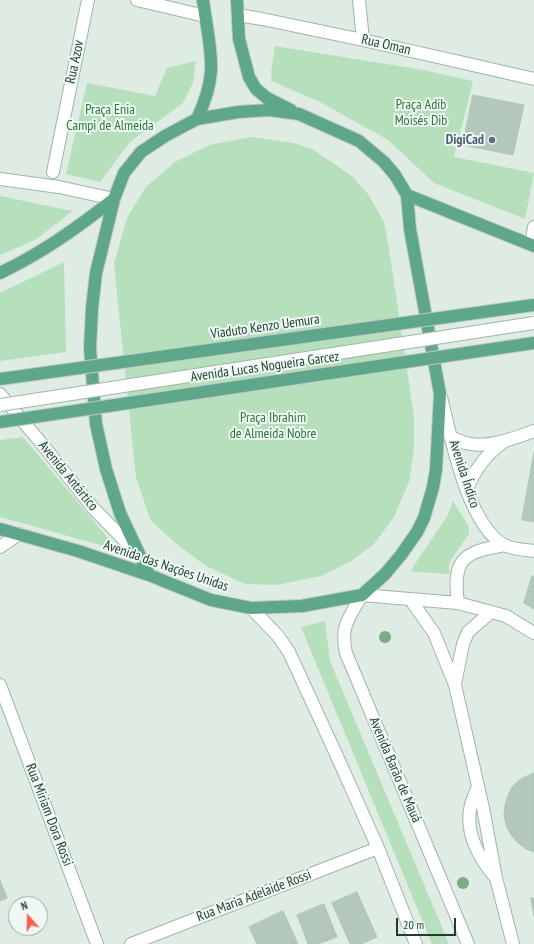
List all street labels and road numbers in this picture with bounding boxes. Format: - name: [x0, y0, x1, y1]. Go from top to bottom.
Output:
- street label: Rua Oman: [360, 31, 412, 59]
- street label: Rua Azov: [62, 39, 88, 85]
- street label: Viaduto Kenzo Uemura: [209, 311, 321, 343]
- street label: Avenida Lucas Nogueira Garcez: [190, 348, 340, 386]
- street label: Avenida Antártico: [35, 438, 101, 514]
- street label: Avenida Índico: [445, 438, 483, 510]
- street label: Avenida das Nações Unidas: [101, 537, 231, 595]
- street label: Avenida Barão de Mauá: [365, 715, 425, 825]
- street label: Rua Miriam Dora Rossi: [22, 761, 76, 869]
- street label: Rua Maria Adelaide Rossi: [194, 866, 314, 926]

